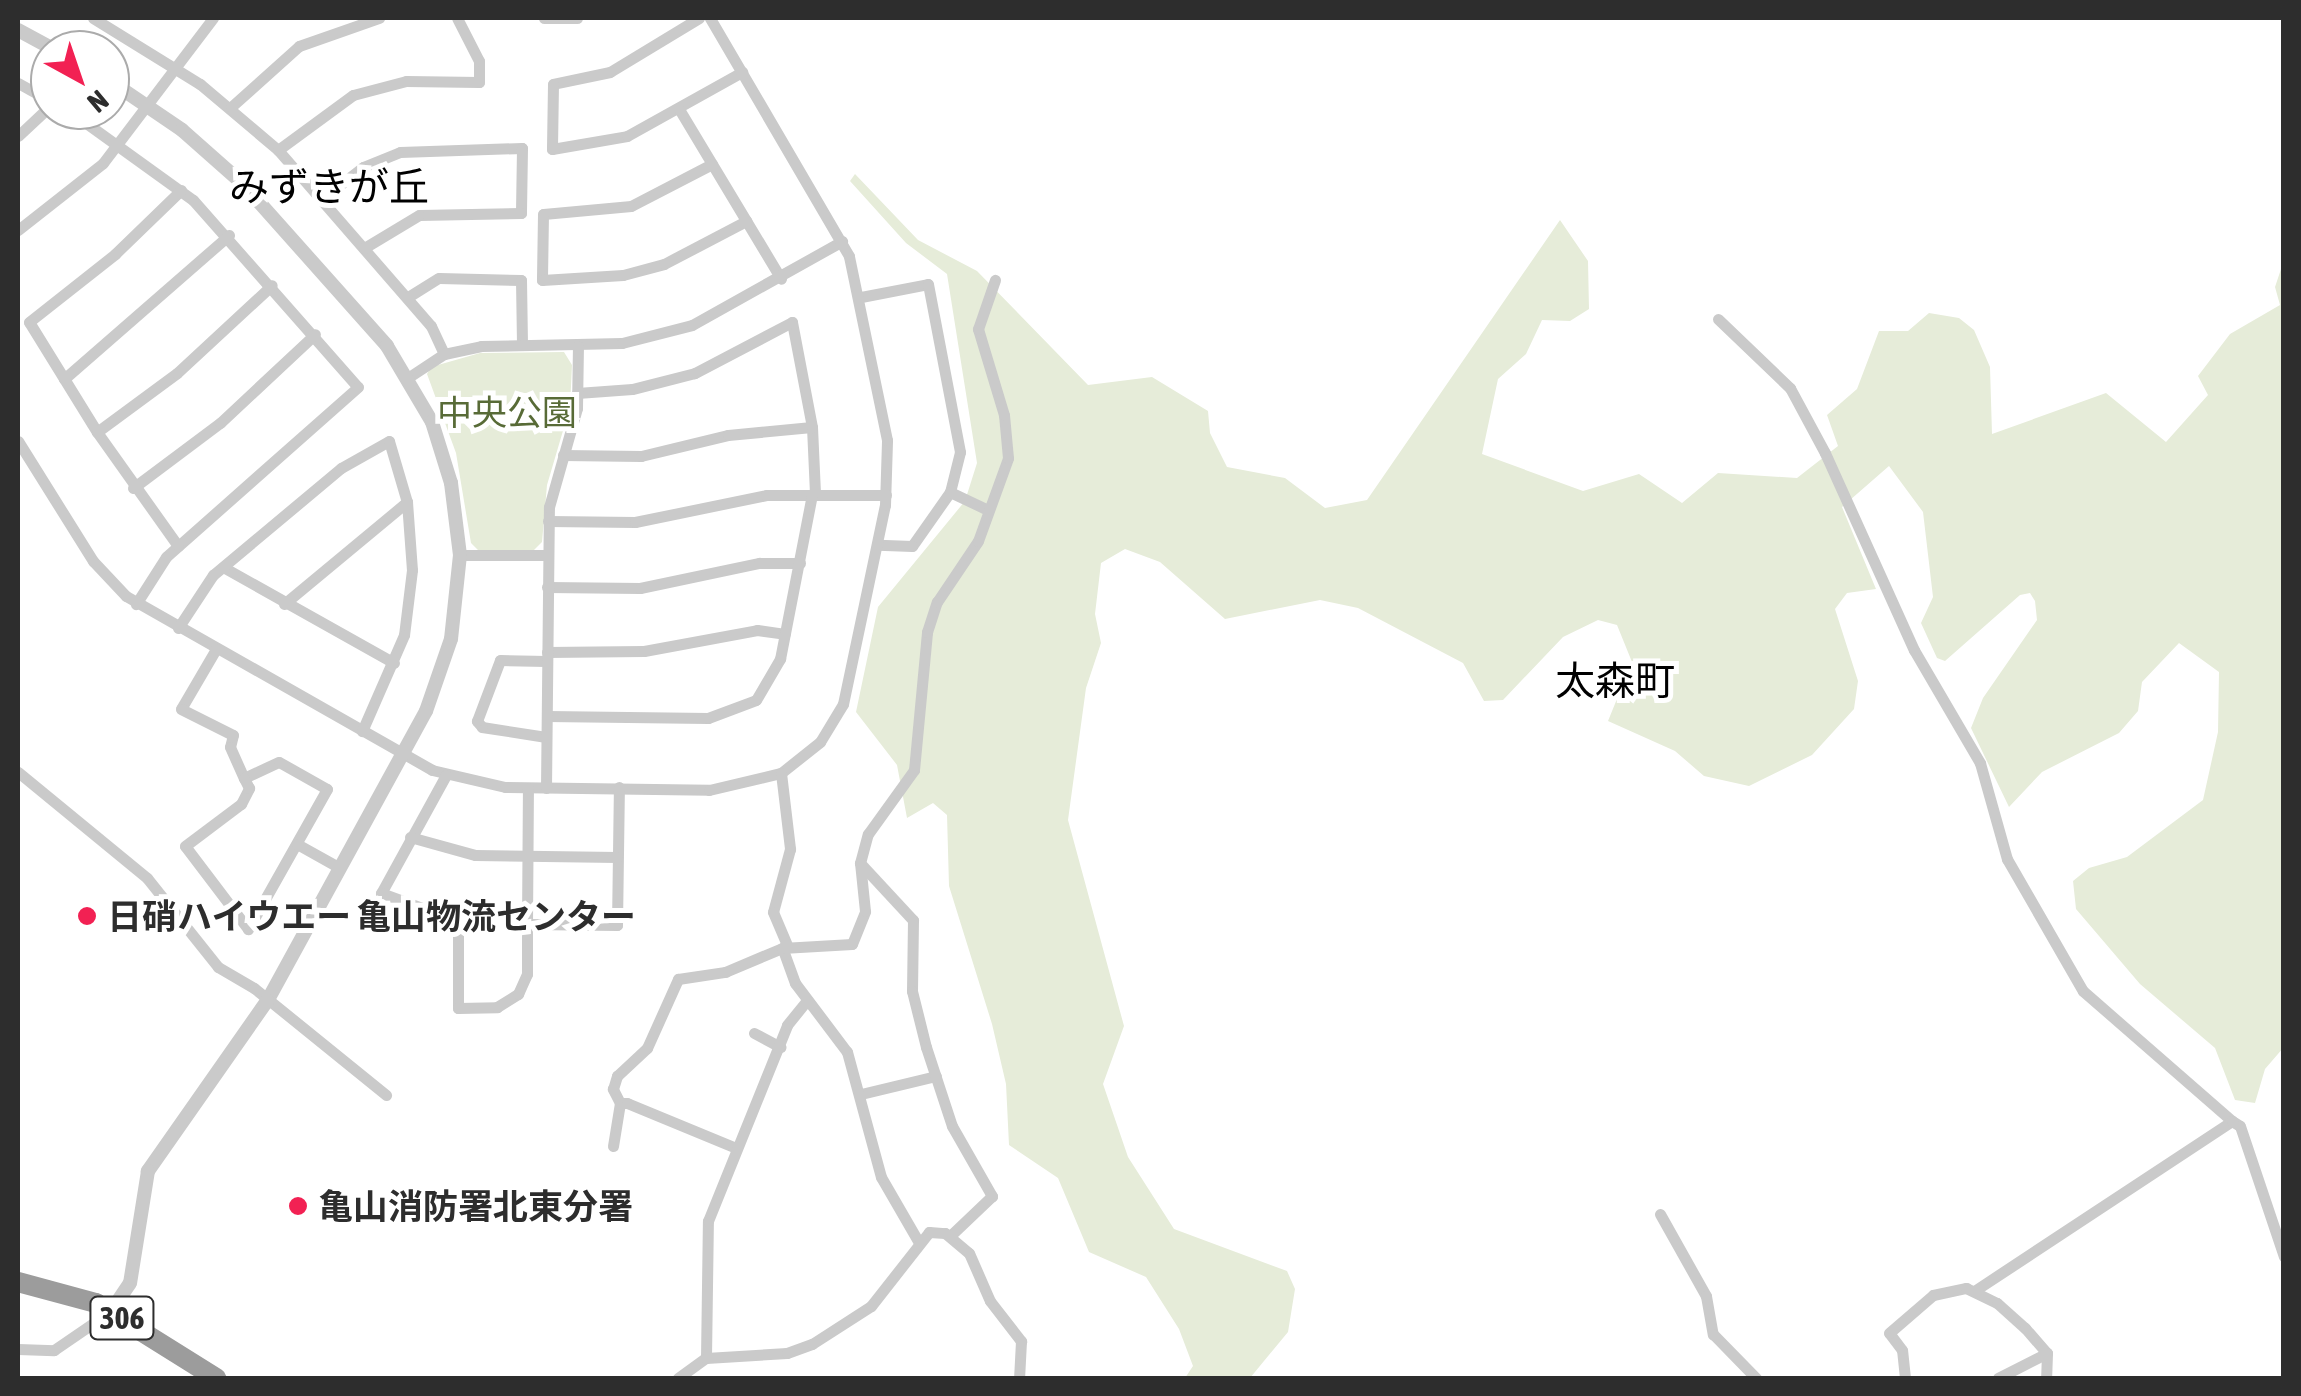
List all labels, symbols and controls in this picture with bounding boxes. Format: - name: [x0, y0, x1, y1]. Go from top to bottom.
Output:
- north arrow: [30, 30, 130, 130]
- text: N: [81, 84, 115, 119]
- district label: みずきが丘: [229, 163, 429, 211]
- park label: 中央公園: [437, 391, 577, 433]
- district label: 太森町: [1555, 657, 1675, 705]
- place label: 日硝ハイウエー 亀山物流センター: [107, 895, 637, 937]
- marker: 日硝ハイウエー 亀山物流センター: [76, 905, 98, 927]
- place label: 亀山消防署北東分署: [318, 1185, 633, 1227]
- marker: 亀山消防署北東分署: [287, 1195, 309, 1217]
- road number: 306: [87, 1291, 157, 1345]

